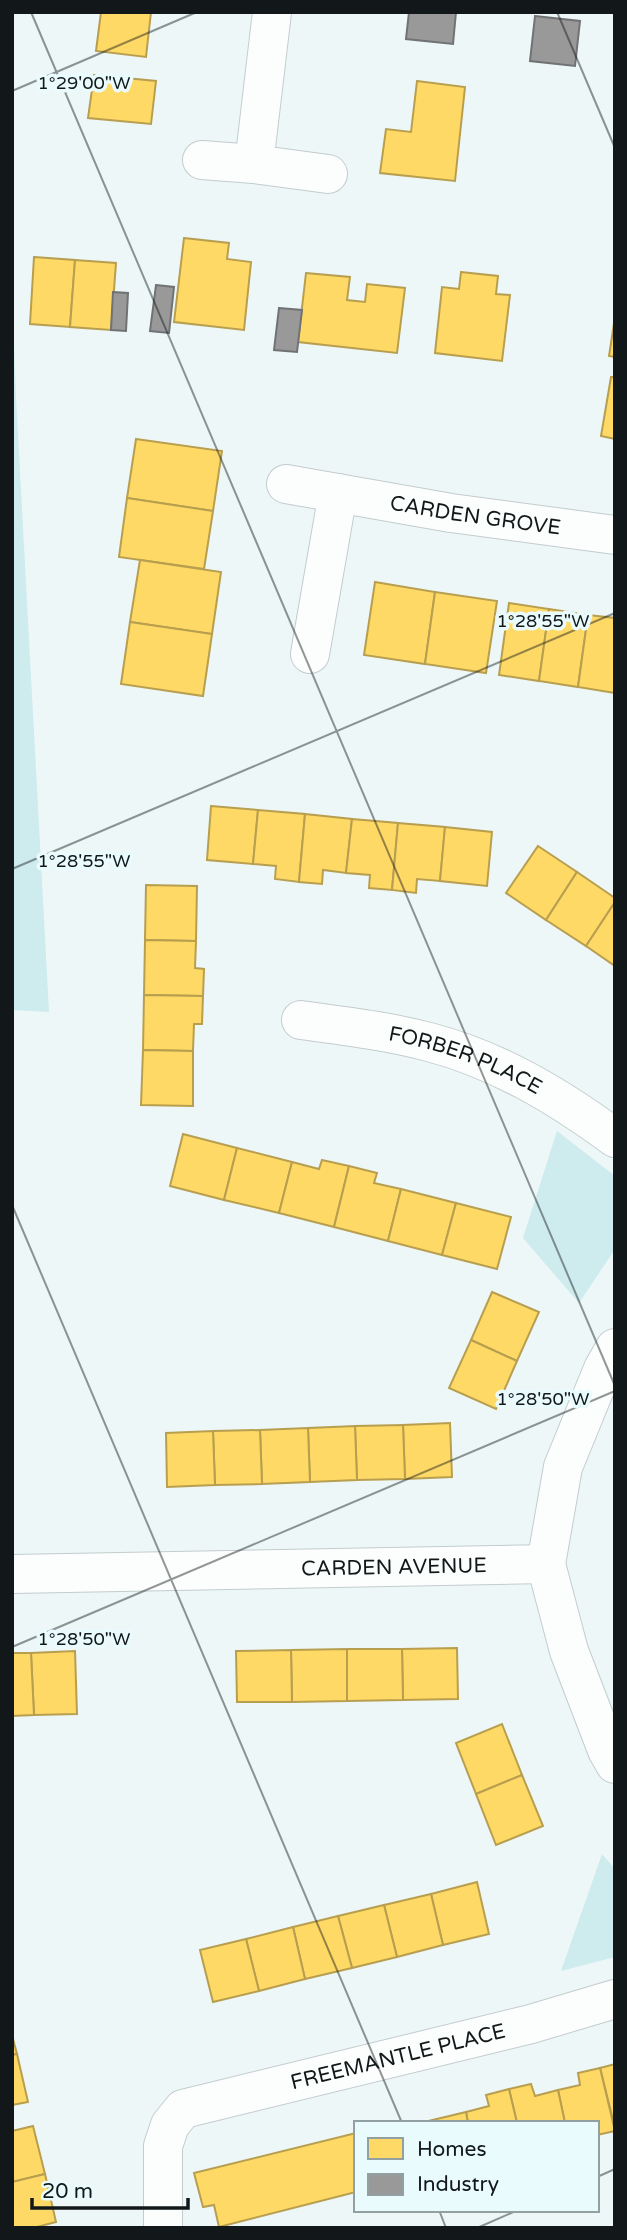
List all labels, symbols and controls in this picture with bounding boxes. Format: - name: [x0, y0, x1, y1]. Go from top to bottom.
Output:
- text: 1°29'00"W: [38, 72, 130, 94]
- street label: CARDEN GROVE: [388, 490, 562, 540]
- text: 1°28'55"W: [497, 610, 589, 632]
- text: 1°28'55"W: [38, 850, 130, 872]
- street label: FORBER PLACE: [387, 1021, 546, 1100]
- text: 1°28'50"W: [497, 1388, 589, 1410]
- street label: CARDEN AVENUE: [301, 1553, 487, 1581]
- text: 1°28'50"W: [38, 1628, 130, 1650]
- street label: FREEMANTLE PLACE: [288, 2018, 508, 2095]
- legend: [354, 2121, 599, 2212]
- text: Homes: [417, 2137, 487, 2162]
- scale bar: [32, 2166, 187, 2210]
- text: Industry: [417, 2172, 499, 2197]
- text: 20 m: [42, 2179, 93, 2204]

